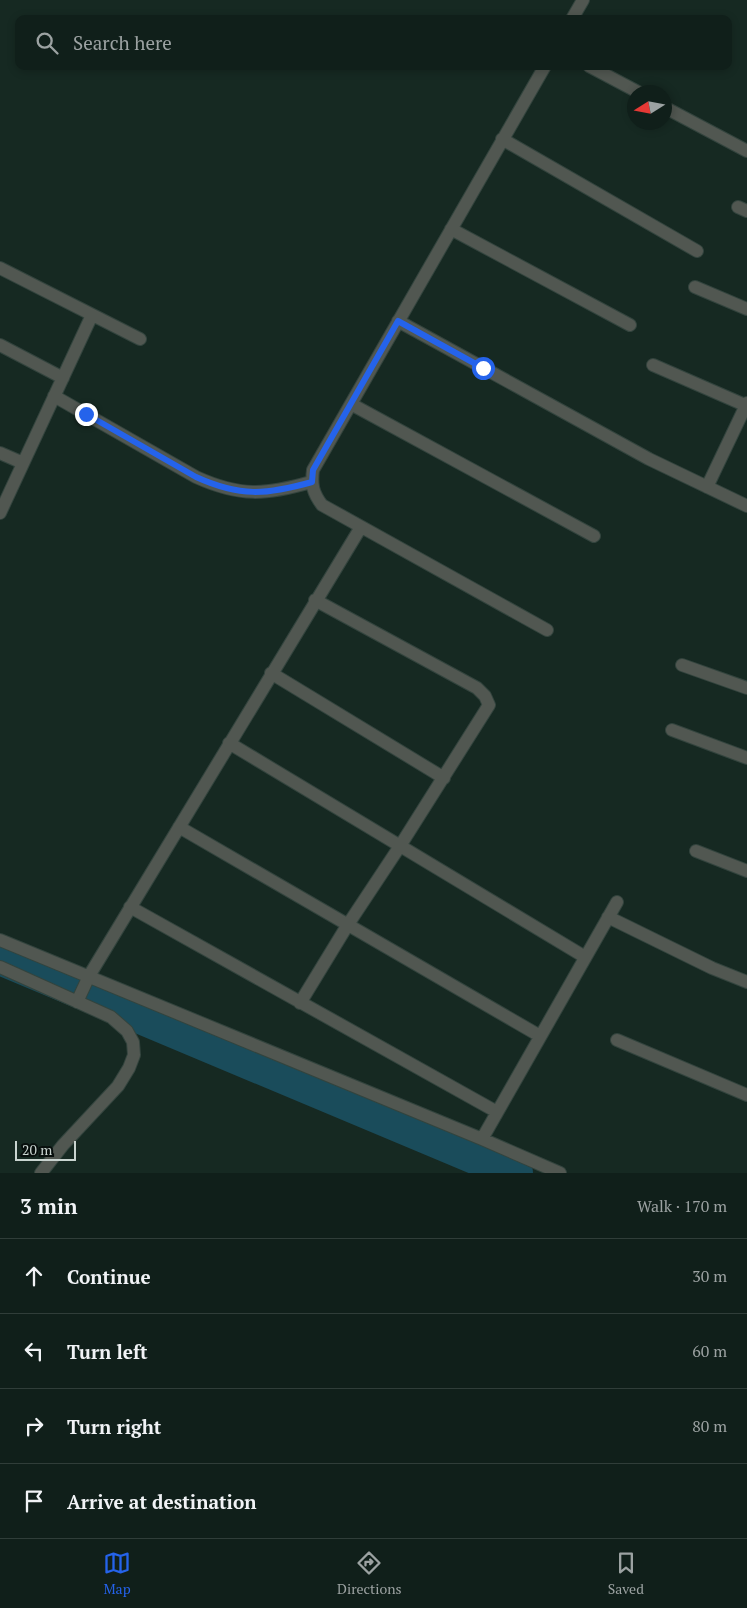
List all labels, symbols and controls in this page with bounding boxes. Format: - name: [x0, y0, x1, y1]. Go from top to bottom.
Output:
- search box: [15, 15, 732, 70]
- icon: search: [33, 29, 61, 57]
- text: Search here: [73, 30, 172, 55]
- north arrow: [627, 85, 672, 130]
- route start: [472, 357, 495, 380]
- route end: [75, 403, 98, 426]
- scale bar: [15, 1138, 76, 1161]
- text: 20 m: [22, 1140, 52, 1159]
- text: 3 min: [20, 1192, 77, 1220]
- text: Walk · 170 m: [637, 1195, 727, 1217]
- icon: ahead: [20, 1262, 48, 1290]
- text: Continue: [67, 1264, 151, 1289]
- text: 30 m: [692, 1265, 727, 1287]
- icon: left: [20, 1337, 48, 1365]
- text: Turn left: [67, 1339, 148, 1364]
- text: 60 m: [692, 1340, 727, 1362]
- icon: right: [20, 1412, 48, 1440]
- text: Turn right: [67, 1414, 161, 1439]
- text: 80 m: [692, 1415, 727, 1437]
- icon: arrive: [20, 1487, 48, 1515]
- text: Arrive at destination: [67, 1489, 256, 1514]
- tab: Map: [103, 1549, 131, 1598]
- tab: Directions: [337, 1549, 402, 1598]
- tab: Saved: [608, 1549, 644, 1598]

